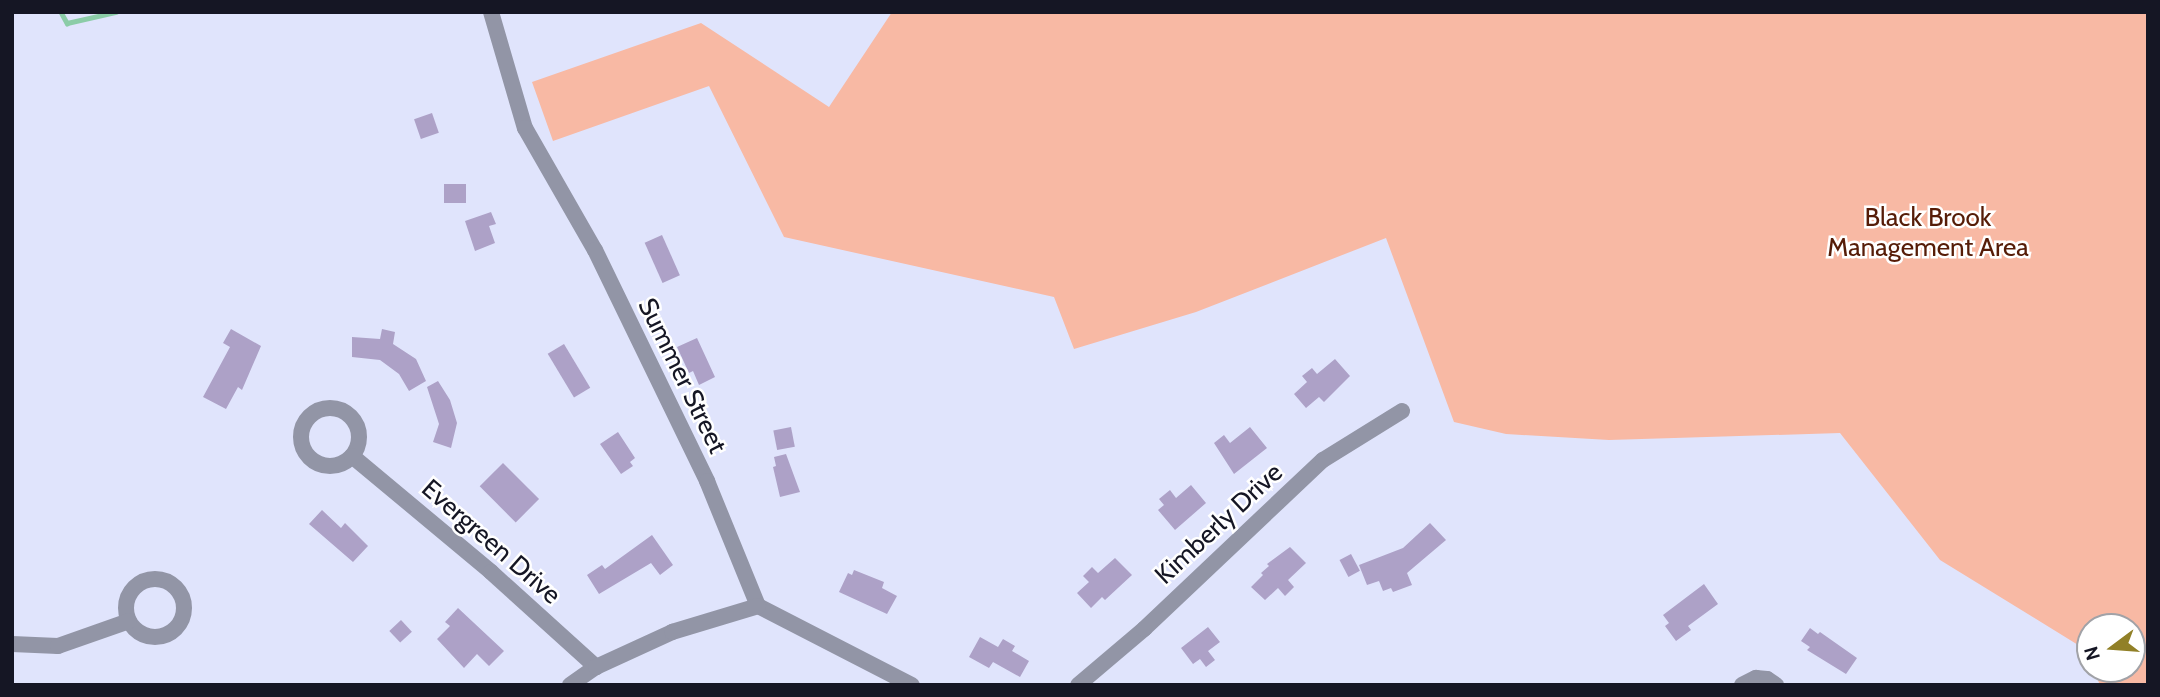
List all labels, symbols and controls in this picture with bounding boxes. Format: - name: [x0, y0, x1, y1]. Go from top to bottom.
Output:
- park label: Black Brook Management Area: [1827, 202, 2029, 264]
- street label: Summer Street: [631, 293, 733, 459]
- street label: Kimberly Drive: [1149, 457, 1289, 591]
- street label: Evergreen Drive: [415, 473, 567, 611]
- north arrow: [2076, 613, 2146, 683]
- text: N: [2079, 644, 2105, 663]

